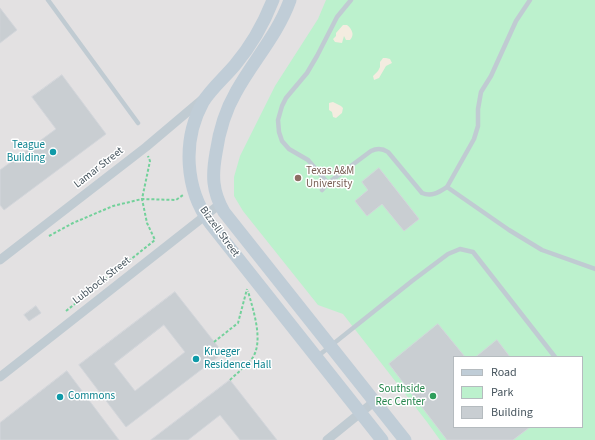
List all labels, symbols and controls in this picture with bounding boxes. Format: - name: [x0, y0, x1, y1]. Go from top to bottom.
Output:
- place label: Teague Building: [7, 139, 45, 165]
- street label: Lamar Street: [72, 145, 126, 191]
- marker: Teague Building: [48, 147, 58, 157]
- place label: Texas A&M University: [306, 165, 354, 191]
- marker: Texas A&M University: [293, 173, 303, 183]
- street label: Bizzell Street: [196, 204, 242, 260]
- street label: Lubbock Street: [71, 254, 133, 308]
- place label: Krueger Residence Hall: [204, 346, 271, 372]
- marker: Krueger Residence Hall: [191, 354, 201, 364]
- legend: [453, 356, 583, 428]
- text: Road: [491, 364, 517, 381]
- place label: Southside Rec Center: [376, 383, 425, 409]
- text: Park: [491, 384, 513, 401]
- place label: Commons: [68, 390, 115, 404]
- marker: Southside Rec Center: [428, 391, 438, 401]
- marker: Commons: [55, 392, 65, 402]
- text: Building: [491, 404, 533, 421]

